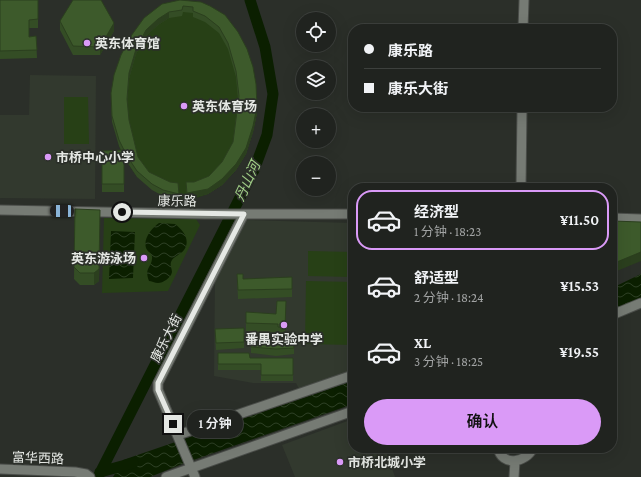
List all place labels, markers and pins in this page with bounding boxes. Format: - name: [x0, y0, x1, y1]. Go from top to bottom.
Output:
- place label: 英东体育馆: [95, 36, 160, 51]
- marker: 英东体育馆: [82, 38, 92, 48]
- place label: 英东体育场: [192, 99, 257, 114]
- marker: 英东体育场: [179, 101, 189, 111]
- place label: 市桥中心小学: [56, 150, 134, 165]
- marker: 市桥中心小学: [43, 152, 53, 162]
- place label: 英东游泳场: [71, 251, 136, 266]
- marker: 英东游泳场: [139, 253, 149, 263]
- marker: 番禺实验中学: [279, 320, 289, 330]
- place label: 番禺实验中学: [245, 332, 323, 347]
- place label: 市桥北城小学: [348, 455, 426, 470]
- marker: 市桥北城小学: [335, 457, 345, 467]

